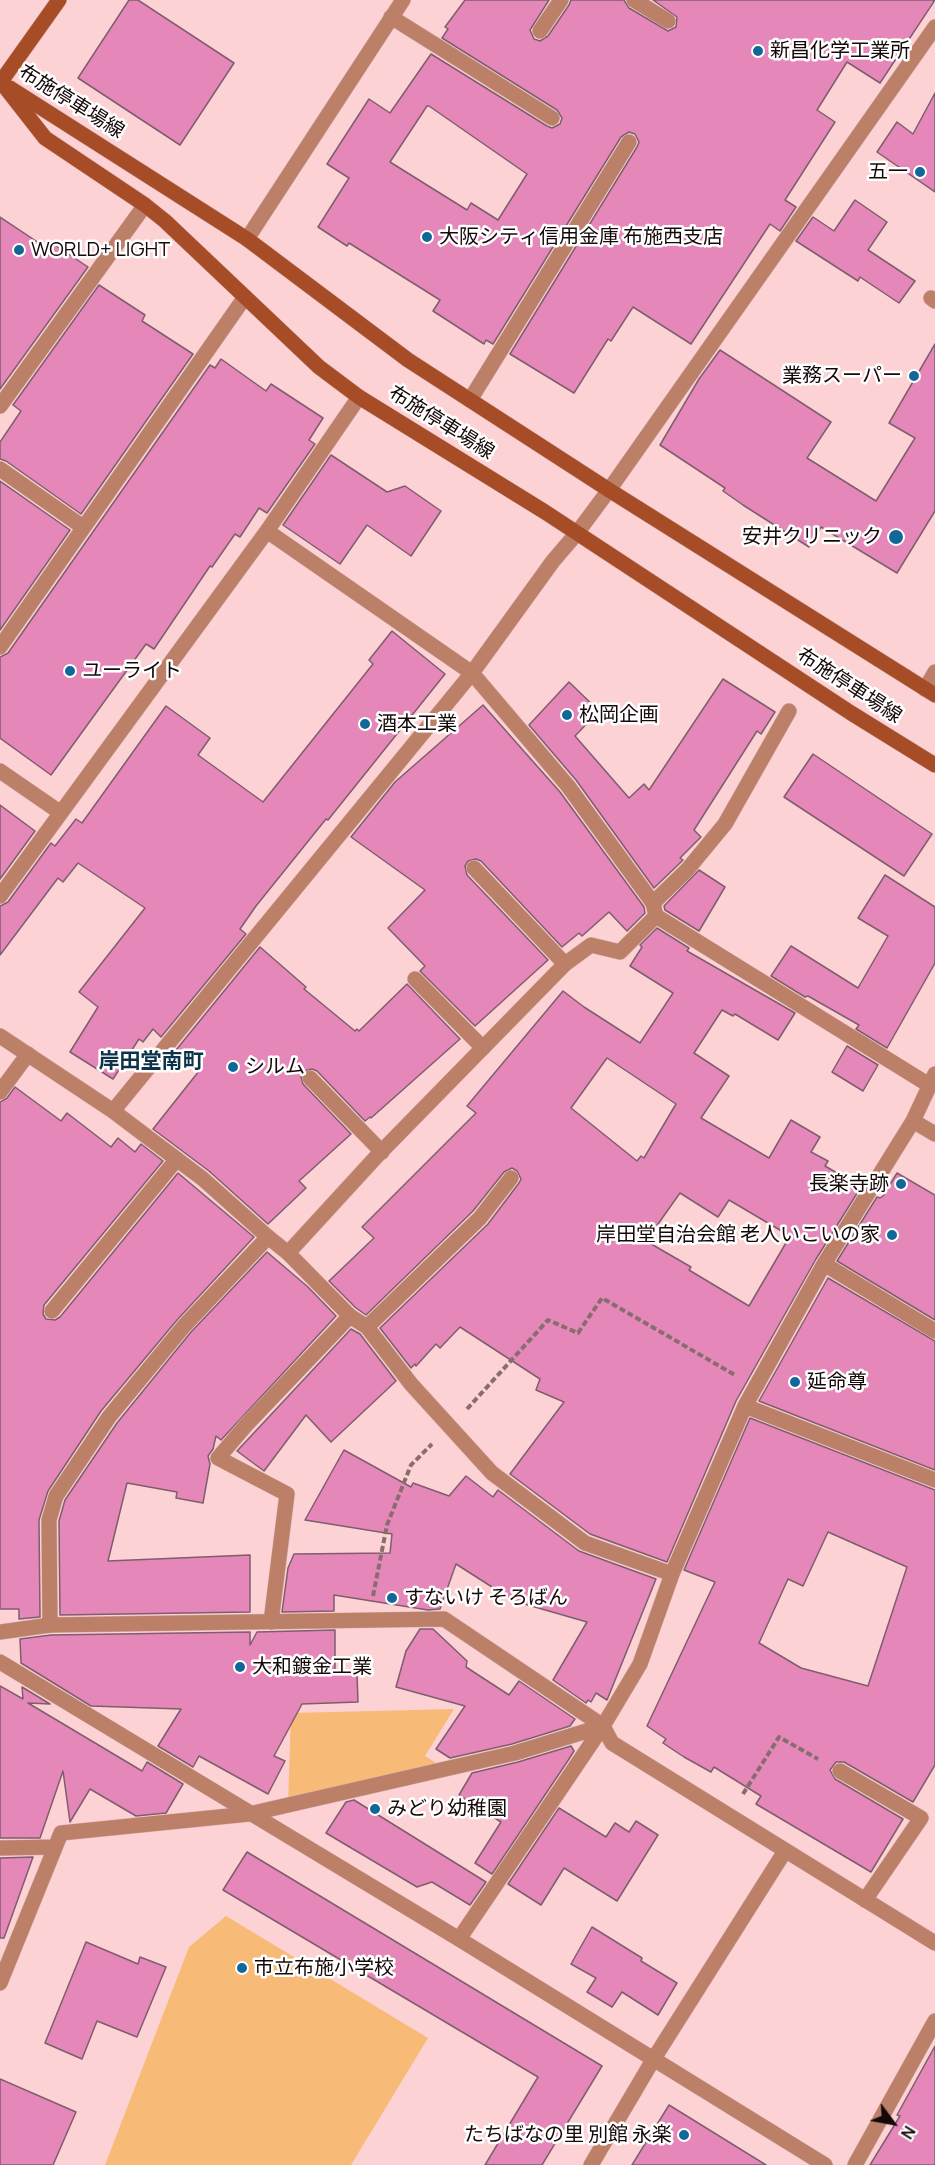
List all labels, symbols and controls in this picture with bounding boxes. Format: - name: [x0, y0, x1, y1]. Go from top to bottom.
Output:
- place label: 新昌化学工業所: [770, 39, 910, 63]
- marker: 新昌化学工業所: [751, 44, 765, 58]
- street label: 布施停車場線: [14, 60, 128, 144]
- place label: 五一: [868, 160, 908, 184]
- marker: 五一: [913, 165, 927, 179]
- place label: 大阪シティ信用金庫 布施西支店: [439, 225, 723, 249]
- marker: 大阪シティ信用金庫 布施西支店: [420, 230, 434, 244]
- place label: WORLD+ LIGHT: [31, 238, 170, 262]
- marker: WORLD+ LIGHT: [12, 243, 26, 257]
- place label: 業務スーパー: [782, 364, 902, 388]
- marker: 業務スーパー: [907, 369, 921, 383]
- street label: 布施停車場線: [384, 381, 498, 465]
- place label: 安井クリニック: [742, 525, 882, 549]
- marker: 安井クリニック: [887, 528, 905, 546]
- street label: 布施停車場線: [792, 643, 906, 729]
- place label: ユーライト: [82, 659, 182, 683]
- marker: ユーライト: [63, 664, 77, 678]
- place label: 松岡企画: [579, 703, 659, 727]
- marker: 松岡企画: [560, 708, 574, 722]
- place label: 酒本工業: [377, 712, 457, 736]
- marker: 酒本工業: [358, 717, 372, 731]
- district label: 岸田堂南町: [99, 1049, 203, 1075]
- place label: シルム: [245, 1055, 305, 1079]
- marker: シルム: [226, 1060, 240, 1074]
- place label: 長楽寺跡: [809, 1172, 889, 1196]
- marker: 長楽寺跡: [894, 1177, 908, 1191]
- place label: 岸田堂自治会館 老人いこいの家: [596, 1223, 880, 1247]
- marker: 岸田堂自治会館 老人いこいの家: [885, 1228, 899, 1242]
- place label: 延命尊: [807, 1370, 867, 1394]
- marker: 延命尊: [788, 1375, 802, 1389]
- place label: すないけ そろばん: [404, 1586, 568, 1610]
- marker: すないけ そろばん: [385, 1591, 399, 1605]
- place label: 大和鍍金工業: [252, 1655, 372, 1679]
- marker: 大和鍍金工業: [233, 1660, 247, 1674]
- place label: みどり幼稚園: [387, 1797, 507, 1821]
- marker: みどり幼稚園: [368, 1802, 382, 1816]
- place label: 市立布施小学校: [254, 1956, 394, 1980]
- marker: 市立布施小学校: [235, 1961, 249, 1975]
- north arrow: [863, 2093, 923, 2153]
- text: N: [896, 2122, 921, 2143]
- place label: たちばなの里 別館 永楽: [464, 2123, 672, 2147]
- marker: たちばなの里 別館 永楽: [677, 2128, 691, 2142]

